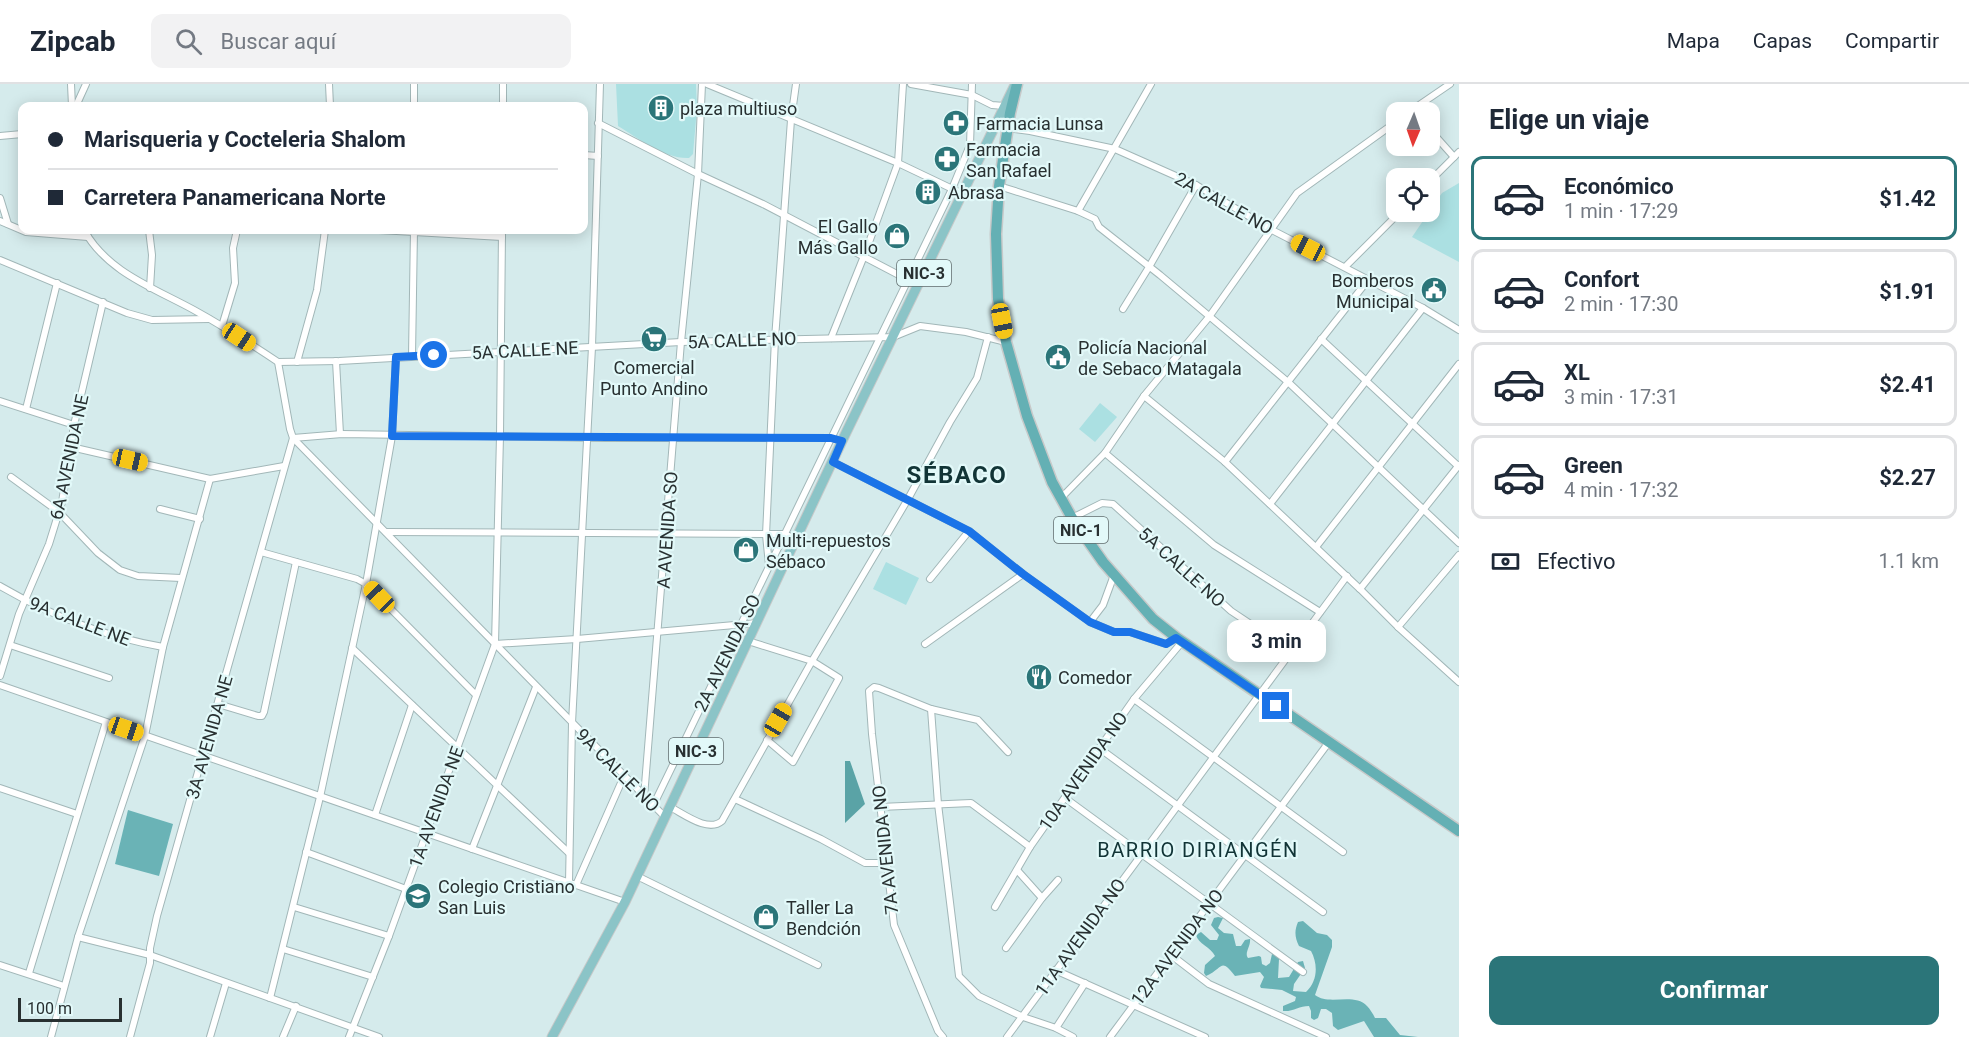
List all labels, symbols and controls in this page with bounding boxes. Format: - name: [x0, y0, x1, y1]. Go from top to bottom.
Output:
- search box: [151, 14, 571, 68]
- text: Zipcab: [30, 25, 115, 58]
- icon: search: [172, 25, 205, 58]
- text: Buscar aquí: [220, 29, 336, 54]
- text: Mapa: [1667, 29, 1720, 53]
- text: Capas: [1753, 29, 1812, 53]
- text: Compartir: [1845, 29, 1939, 53]
- building icon: plaza multiuso: [646, 93, 676, 123]
- place label: plaza multiuso: [680, 98, 797, 119]
- north arrow: [1386, 102, 1440, 156]
- map controls: [1386, 102, 1440, 222]
- text: Elige un viaje: [1489, 104, 1649, 136]
- pharmacy icon: Farmacia Lunsa: [941, 108, 971, 138]
- place label: Farmacia Lunsa: [976, 113, 1103, 134]
- text: Marisqueria y Cocteleria Shalom: [84, 127, 406, 152]
- place label: Farmacia San Rafael: [966, 139, 1052, 181]
- pharmacy icon: Farmacia San Rafael: [932, 144, 962, 174]
- street label: 2A CALLE NO: [1171, 167, 1277, 239]
- button: locate: [1386, 168, 1440, 222]
- icon: car: [1492, 171, 1546, 225]
- text: Económico: [1564, 174, 1674, 199]
- building icon: Abrasa: [913, 177, 943, 207]
- place label: Abrasa: [948, 182, 1004, 203]
- text: Carretera Panamericana Norte: [84, 185, 386, 210]
- text: $1.42: [1879, 186, 1936, 211]
- text: 1 min · 17:29: [1564, 199, 1679, 223]
- place label: El Gallo Más Gallo: [798, 216, 878, 258]
- shop icon: El Gallo Más Gallo: [882, 221, 912, 251]
- car: [1288, 232, 1328, 264]
- road number: NIC-3: [897, 260, 951, 286]
- icon: car: [1492, 264, 1546, 318]
- text: Confort: [1564, 267, 1639, 292]
- place label: Bomberos Municipal: [1332, 270, 1414, 312]
- public building icon: Bomberos Municipal: [1419, 275, 1449, 305]
- text: $1.91: [1879, 279, 1936, 304]
- text: 2 min · 17:30: [1564, 292, 1679, 316]
- car: [990, 302, 1014, 340]
- car: [219, 320, 259, 354]
- supermarket icon: Comercial Punto Andino: [639, 324, 669, 354]
- street label: 5A CALLE NO: [687, 328, 797, 352]
- street label: 5A CALLE NE: [471, 337, 579, 363]
- place label: Policía Nacional de Sebaco Matagala: [1078, 337, 1242, 379]
- route start: [420, 341, 447, 368]
- public building icon: Policía Nacional de Sebaco Matagala: [1043, 342, 1073, 372]
- place label: Comercial Punto Andino: [600, 357, 708, 399]
- icon: car: [1492, 357, 1546, 411]
- text: XL: [1564, 360, 1590, 385]
- text: $2.41: [1879, 372, 1936, 397]
- text: 3 min · 17:31: [1564, 385, 1679, 409]
- street label: 6A AVENIDA NE: [45, 392, 93, 522]
- car: [110, 447, 150, 473]
- icon: car: [1492, 450, 1546, 504]
- text: Green: [1564, 453, 1623, 478]
- district label: SÉBACO: [907, 461, 1007, 489]
- text: $2.27: [1879, 465, 1936, 490]
- street label: A AVENIDA SO: [652, 471, 682, 589]
- text: 4 min · 17:32: [1564, 478, 1679, 502]
- road number: NIC-1: [1054, 517, 1108, 543]
- street label: 5A CALLE NO: [1134, 523, 1230, 611]
- place label: Multi-repuestos Sébaco: [766, 530, 891, 572]
- shop icon: Multi-repuestos Sébaco: [731, 535, 761, 565]
- icon: cash: [1489, 545, 1522, 578]
- text: Efectivo: [1537, 549, 1615, 574]
- text: 1.1 km: [1879, 549, 1939, 573]
- car: [360, 578, 398, 616]
- street label: 2A AVENIDA SO: [690, 591, 764, 715]
- street label: 9A CALLE NE: [26, 592, 134, 650]
- callout: 3 min: [1226, 619, 1326, 661]
- text: 3 min: [1251, 629, 1302, 653]
- restaurant icon: Comedor: [1024, 662, 1054, 692]
- place label: Comedor: [1058, 667, 1132, 688]
- street label: 3A AVENIDA NE: [181, 673, 237, 801]
- route end: [1262, 692, 1289, 719]
- car: [761, 700, 795, 740]
- street label: 10A AVENIDA NO: [1034, 708, 1132, 834]
- car: [106, 715, 146, 743]
- street label: 9A CALLE NO: [572, 724, 664, 816]
- road number: NIC-3: [669, 738, 723, 764]
- street label: 1A AVENIDA NE: [404, 743, 468, 871]
- street label: 7A AVENIDA NO: [868, 784, 902, 916]
- district label: BARRIO DIRIANGÉN: [1097, 838, 1299, 862]
- street label: 11A AVENIDA NO: [1030, 874, 1130, 1000]
- place label: Colegio Cristiano San Luis: [438, 876, 575, 918]
- school or university icon: Colegio Cristiano San Luis: [403, 881, 433, 911]
- street label: 12A AVENIDA NO: [1127, 885, 1227, 1009]
- place label: Taller La Bendción: [786, 897, 861, 939]
- shop icon: Taller La Bendción: [751, 902, 781, 932]
- button: Confirmar: [1489, 956, 1939, 1025]
- scale bar: [18, 995, 122, 1022]
- text: 100 m: [27, 999, 72, 1018]

